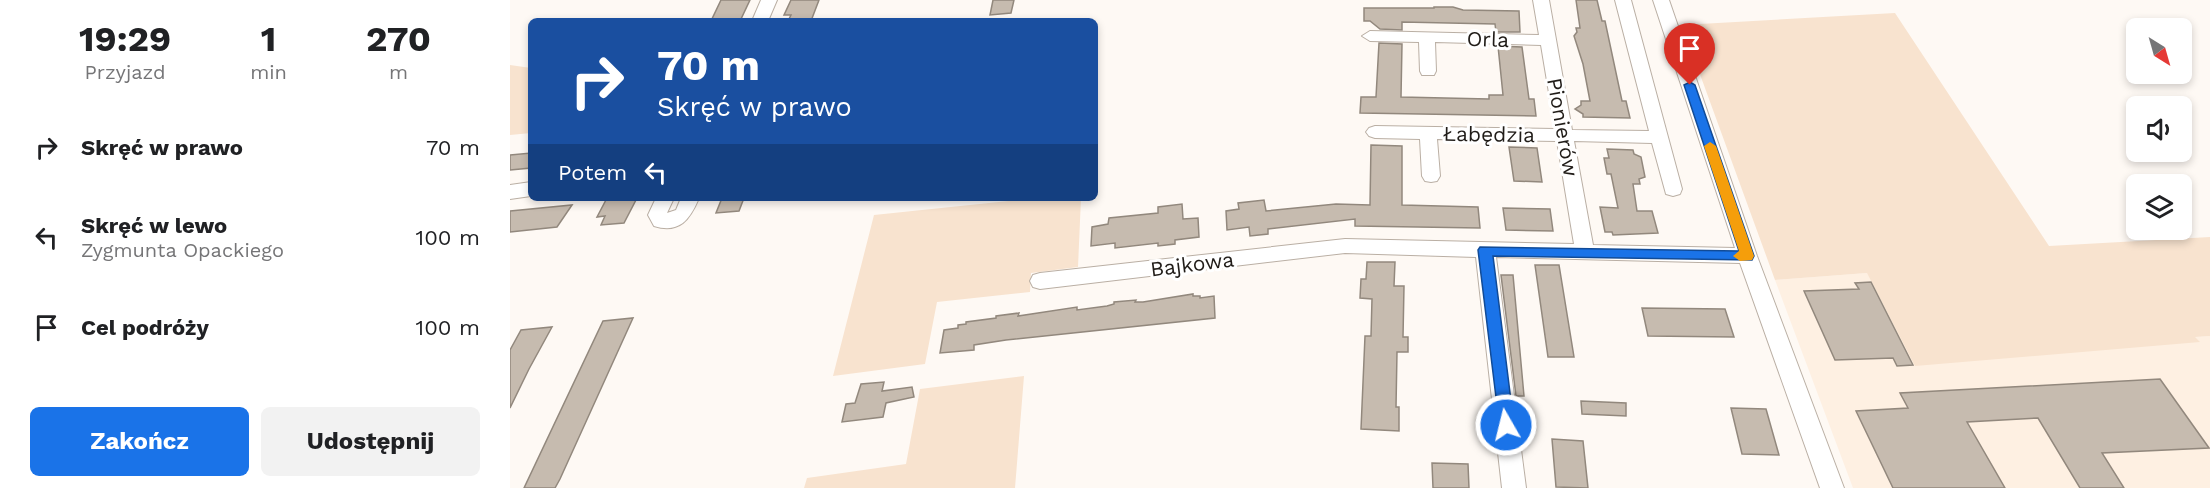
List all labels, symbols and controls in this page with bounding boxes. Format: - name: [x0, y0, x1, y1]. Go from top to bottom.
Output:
- text: 19:29: [79, 18, 171, 60]
- text: 1: [261, 18, 276, 60]
- text: 270: [366, 18, 431, 60]
- north arrow: [2126, 18, 2192, 84]
- map controls: [2126, 18, 2192, 240]
- pin: [1664, 23, 1715, 85]
- street label: Orla: [1466, 26, 1510, 52]
- icon: arrive: [1673, 32, 1706, 65]
- text: 70 m: [657, 41, 760, 90]
- icon: right: [558, 42, 636, 120]
- text: Przyjazd: [85, 60, 166, 84]
- text: min: [250, 60, 287, 84]
- text: m: [389, 60, 408, 84]
- street label: Pionierów: [1542, 76, 1584, 178]
- text: Skręć w prawo: [657, 91, 852, 123]
- button: sound: [2126, 96, 2192, 162]
- street label: Łabędzia: [1443, 121, 1535, 147]
- icon: right: [30, 131, 63, 164]
- text: Skręć w prawo: [81, 135, 243, 160]
- text: 70 m: [426, 135, 480, 160]
- icon: left: [639, 156, 672, 189]
- text: Potem: [558, 160, 627, 185]
- button: layers: [2126, 174, 2192, 240]
- text: Skręć w lewo: [81, 213, 227, 238]
- icon: left: [30, 221, 63, 254]
- text: 100 m: [416, 225, 480, 250]
- text: Zygmunta Opackiego: [81, 238, 284, 262]
- street label: Bajkowa: [1149, 246, 1235, 282]
- icon: arrive: [30, 311, 63, 344]
- text: Cel podróży: [81, 315, 209, 340]
- text: 100 m: [416, 315, 480, 340]
- position arrow: [1474, 393, 1538, 457]
- button: Zakończ: [30, 407, 249, 476]
- button: Udostępnij: [261, 407, 480, 476]

